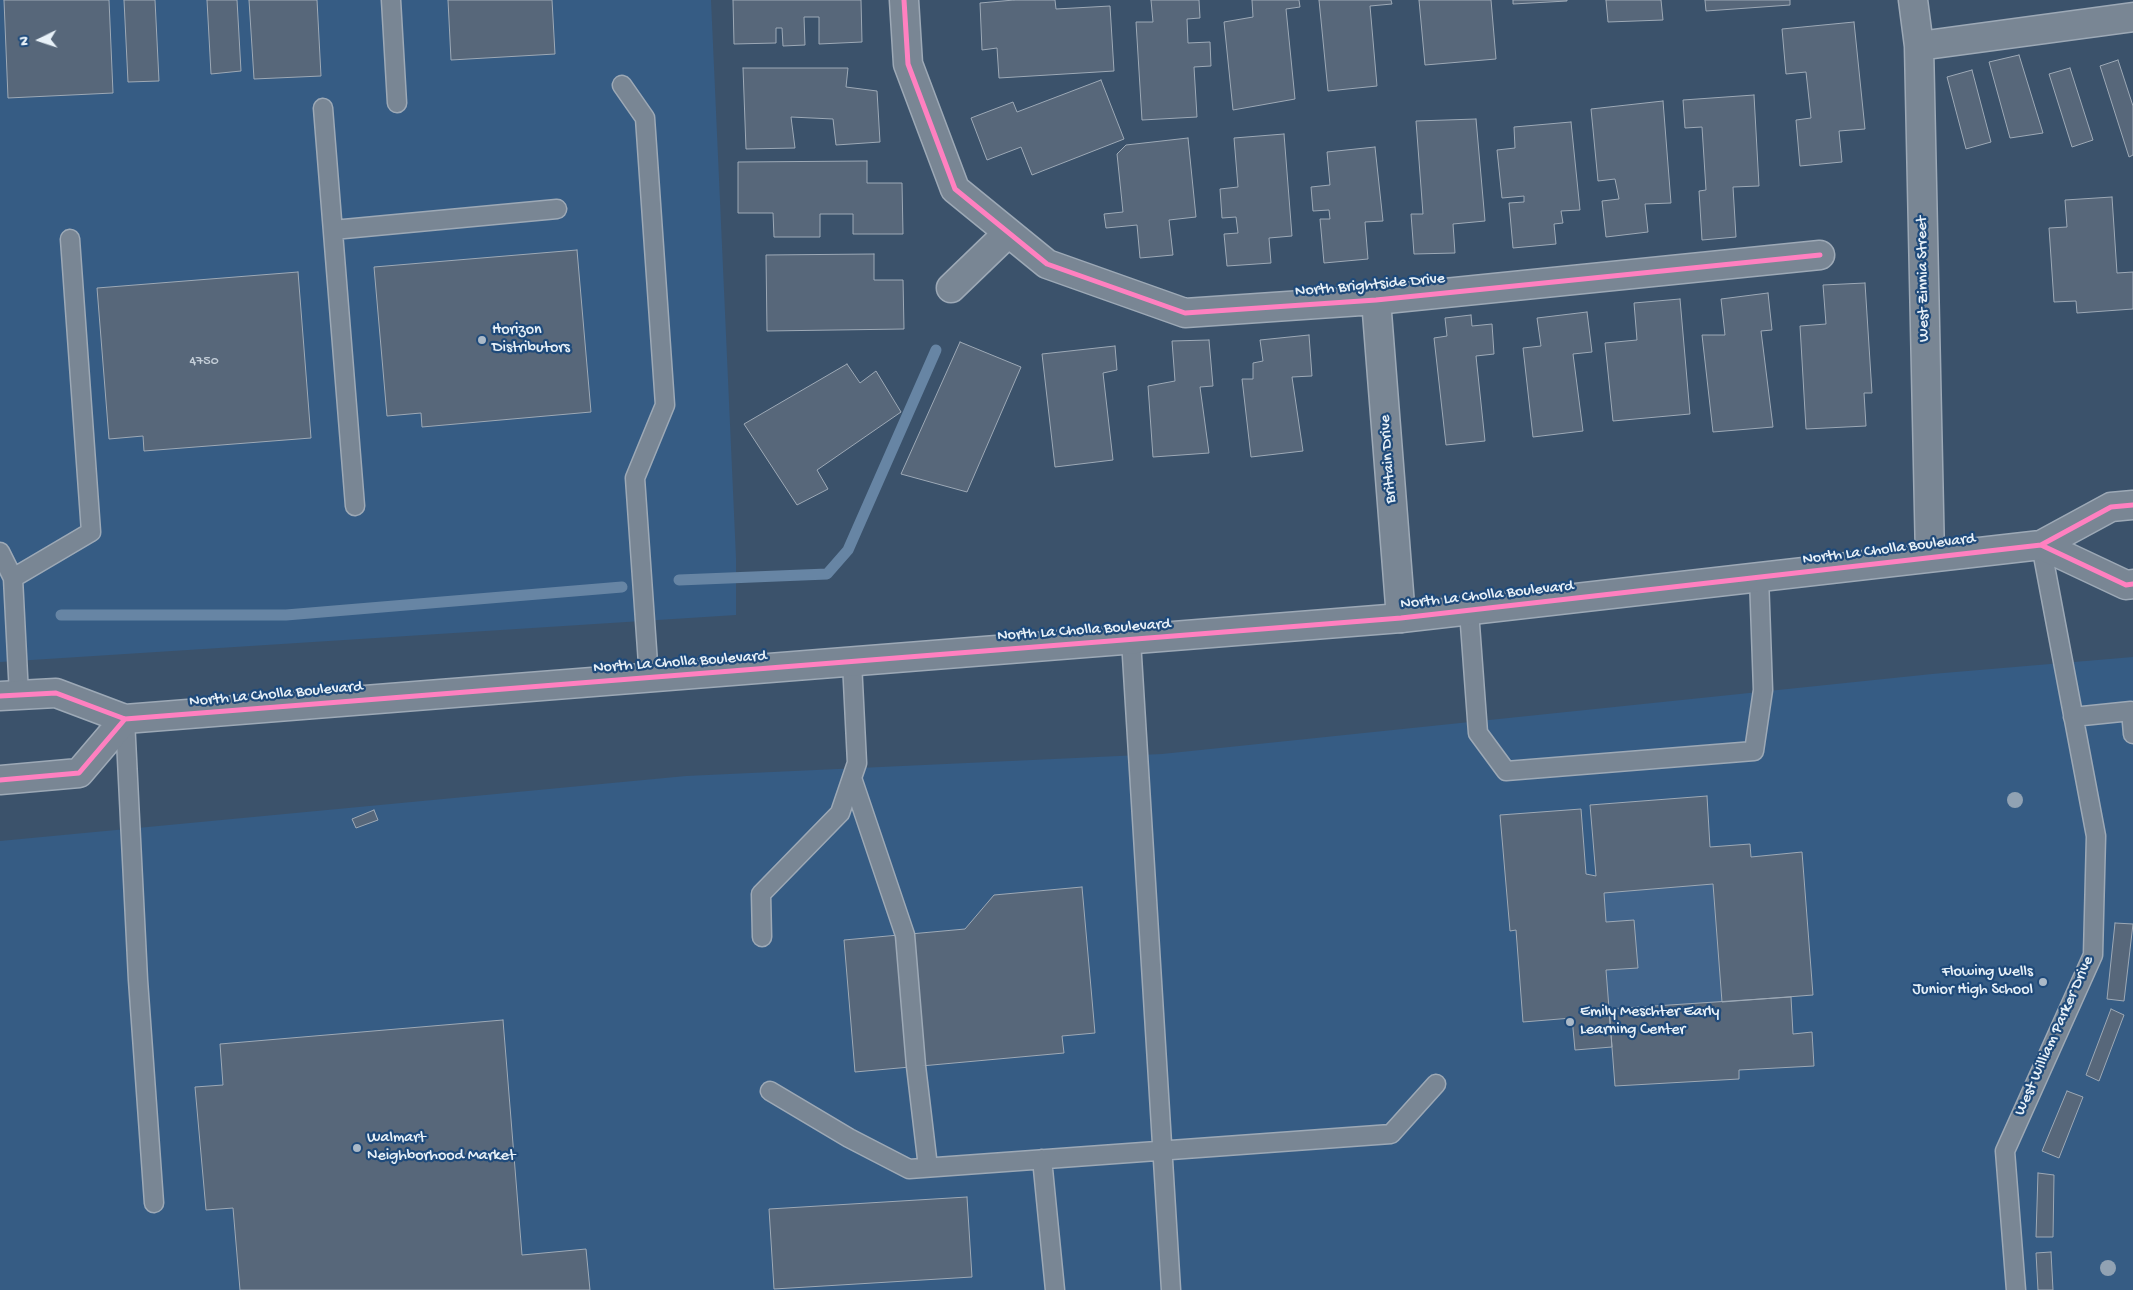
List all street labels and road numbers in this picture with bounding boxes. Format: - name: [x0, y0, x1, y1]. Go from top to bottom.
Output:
- street label: West Zinnia Street: [1913, 216, 1935, 342]
- street label: North Brightside Drive: [1294, 270, 1446, 302]
- street label: Brittain Drive: [1376, 414, 1402, 504]
- street label: North La Cholla Boulevard: [1802, 530, 1976, 570]
- street label: North La Cholla Boulevard: [1400, 577, 1574, 615]
- street label: North La Cholla Boulevard: [997, 615, 1171, 647]
- street label: North La Cholla Boulevard: [593, 647, 767, 679]
- street label: North La Cholla Boulevard: [189, 678, 363, 712]
- street label: West William Parker Drive: [2011, 953, 2099, 1119]

